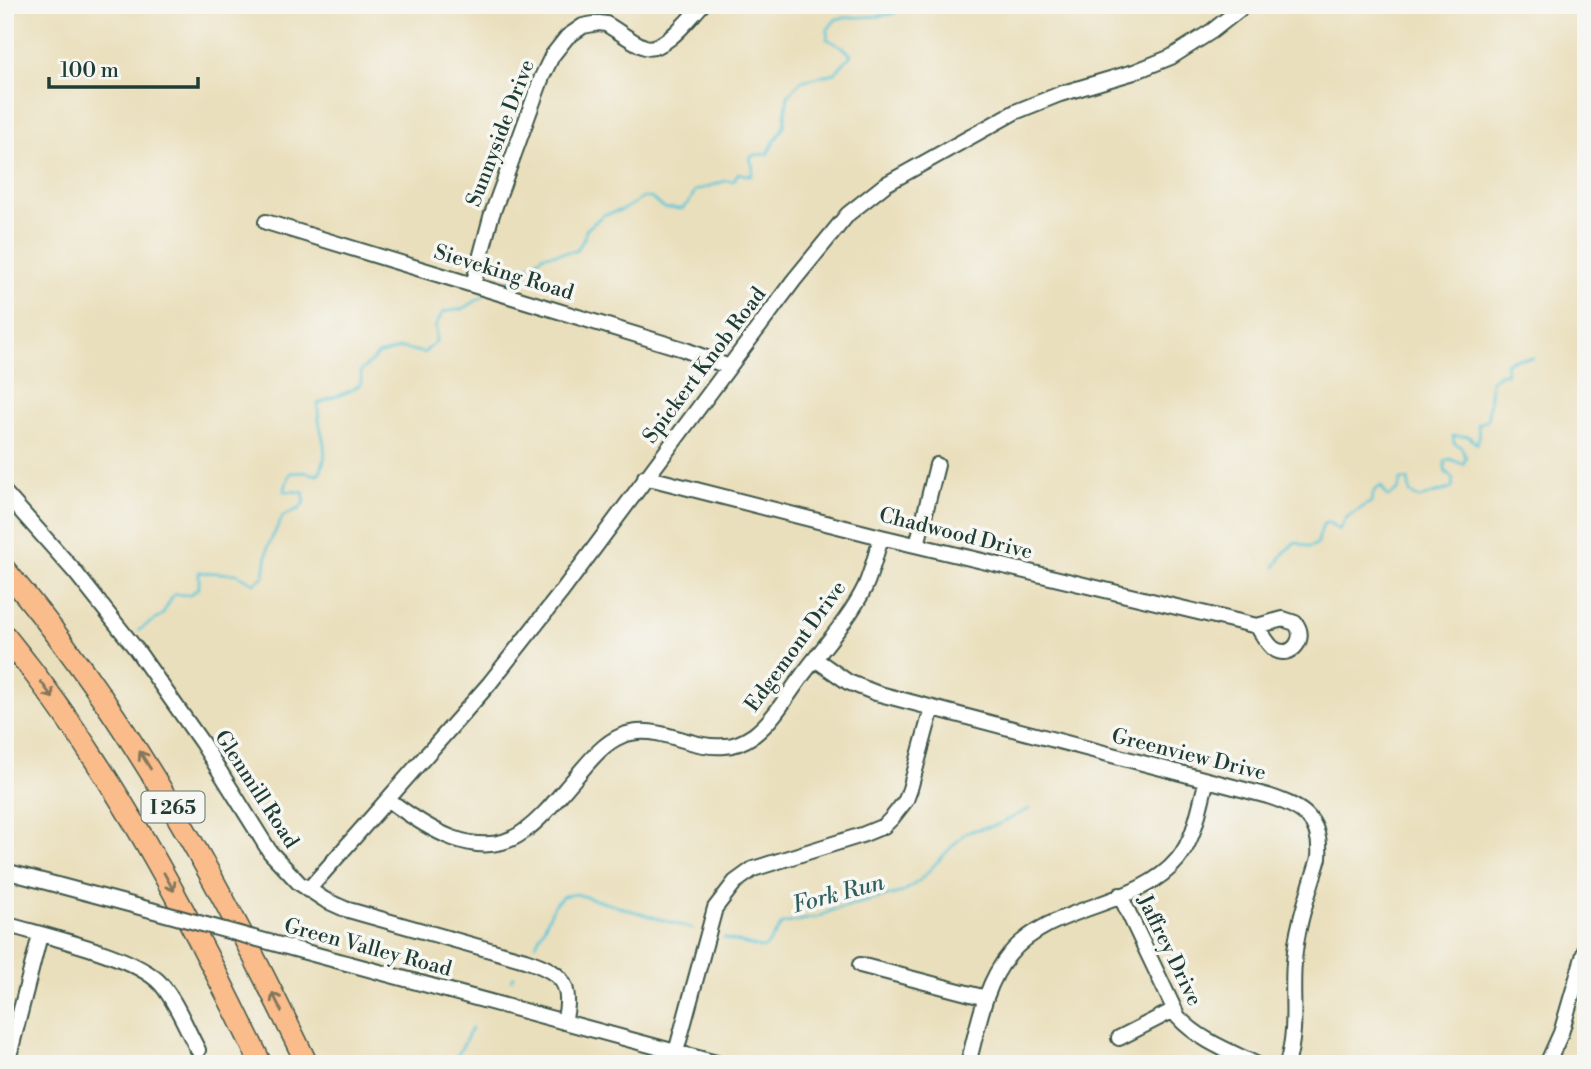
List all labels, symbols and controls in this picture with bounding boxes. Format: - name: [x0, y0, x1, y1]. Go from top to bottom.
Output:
- scale bar: [49, 46, 198, 90]
- street label: Sunnyside Drive: [461, 56, 541, 211]
- text: 100 m: [60, 58, 119, 84]
- street label: Sieveking Road: [431, 239, 577, 307]
- street label: Spickert Knob Road: [637, 282, 772, 449]
- street label: Chadwood Drive: [876, 502, 1035, 566]
- street label: Edgemont Drive: [740, 576, 852, 717]
- one-way arrow: [40, 680, 54, 699]
- street label: Greenview Drive: [1109, 723, 1269, 787]
- street label: Glenmill Road: [208, 726, 304, 854]
- one-way arrow: [137, 750, 151, 770]
- road number: I 265: [142, 792, 204, 822]
- water label: Fork Run: [789, 868, 888, 920]
- one-way arrow: [163, 871, 176, 892]
- street label: Jaffrey Drive: [1131, 890, 1207, 1010]
- street label: Green Valley Road: [281, 913, 454, 983]
- one-way arrow: [269, 992, 283, 1013]

